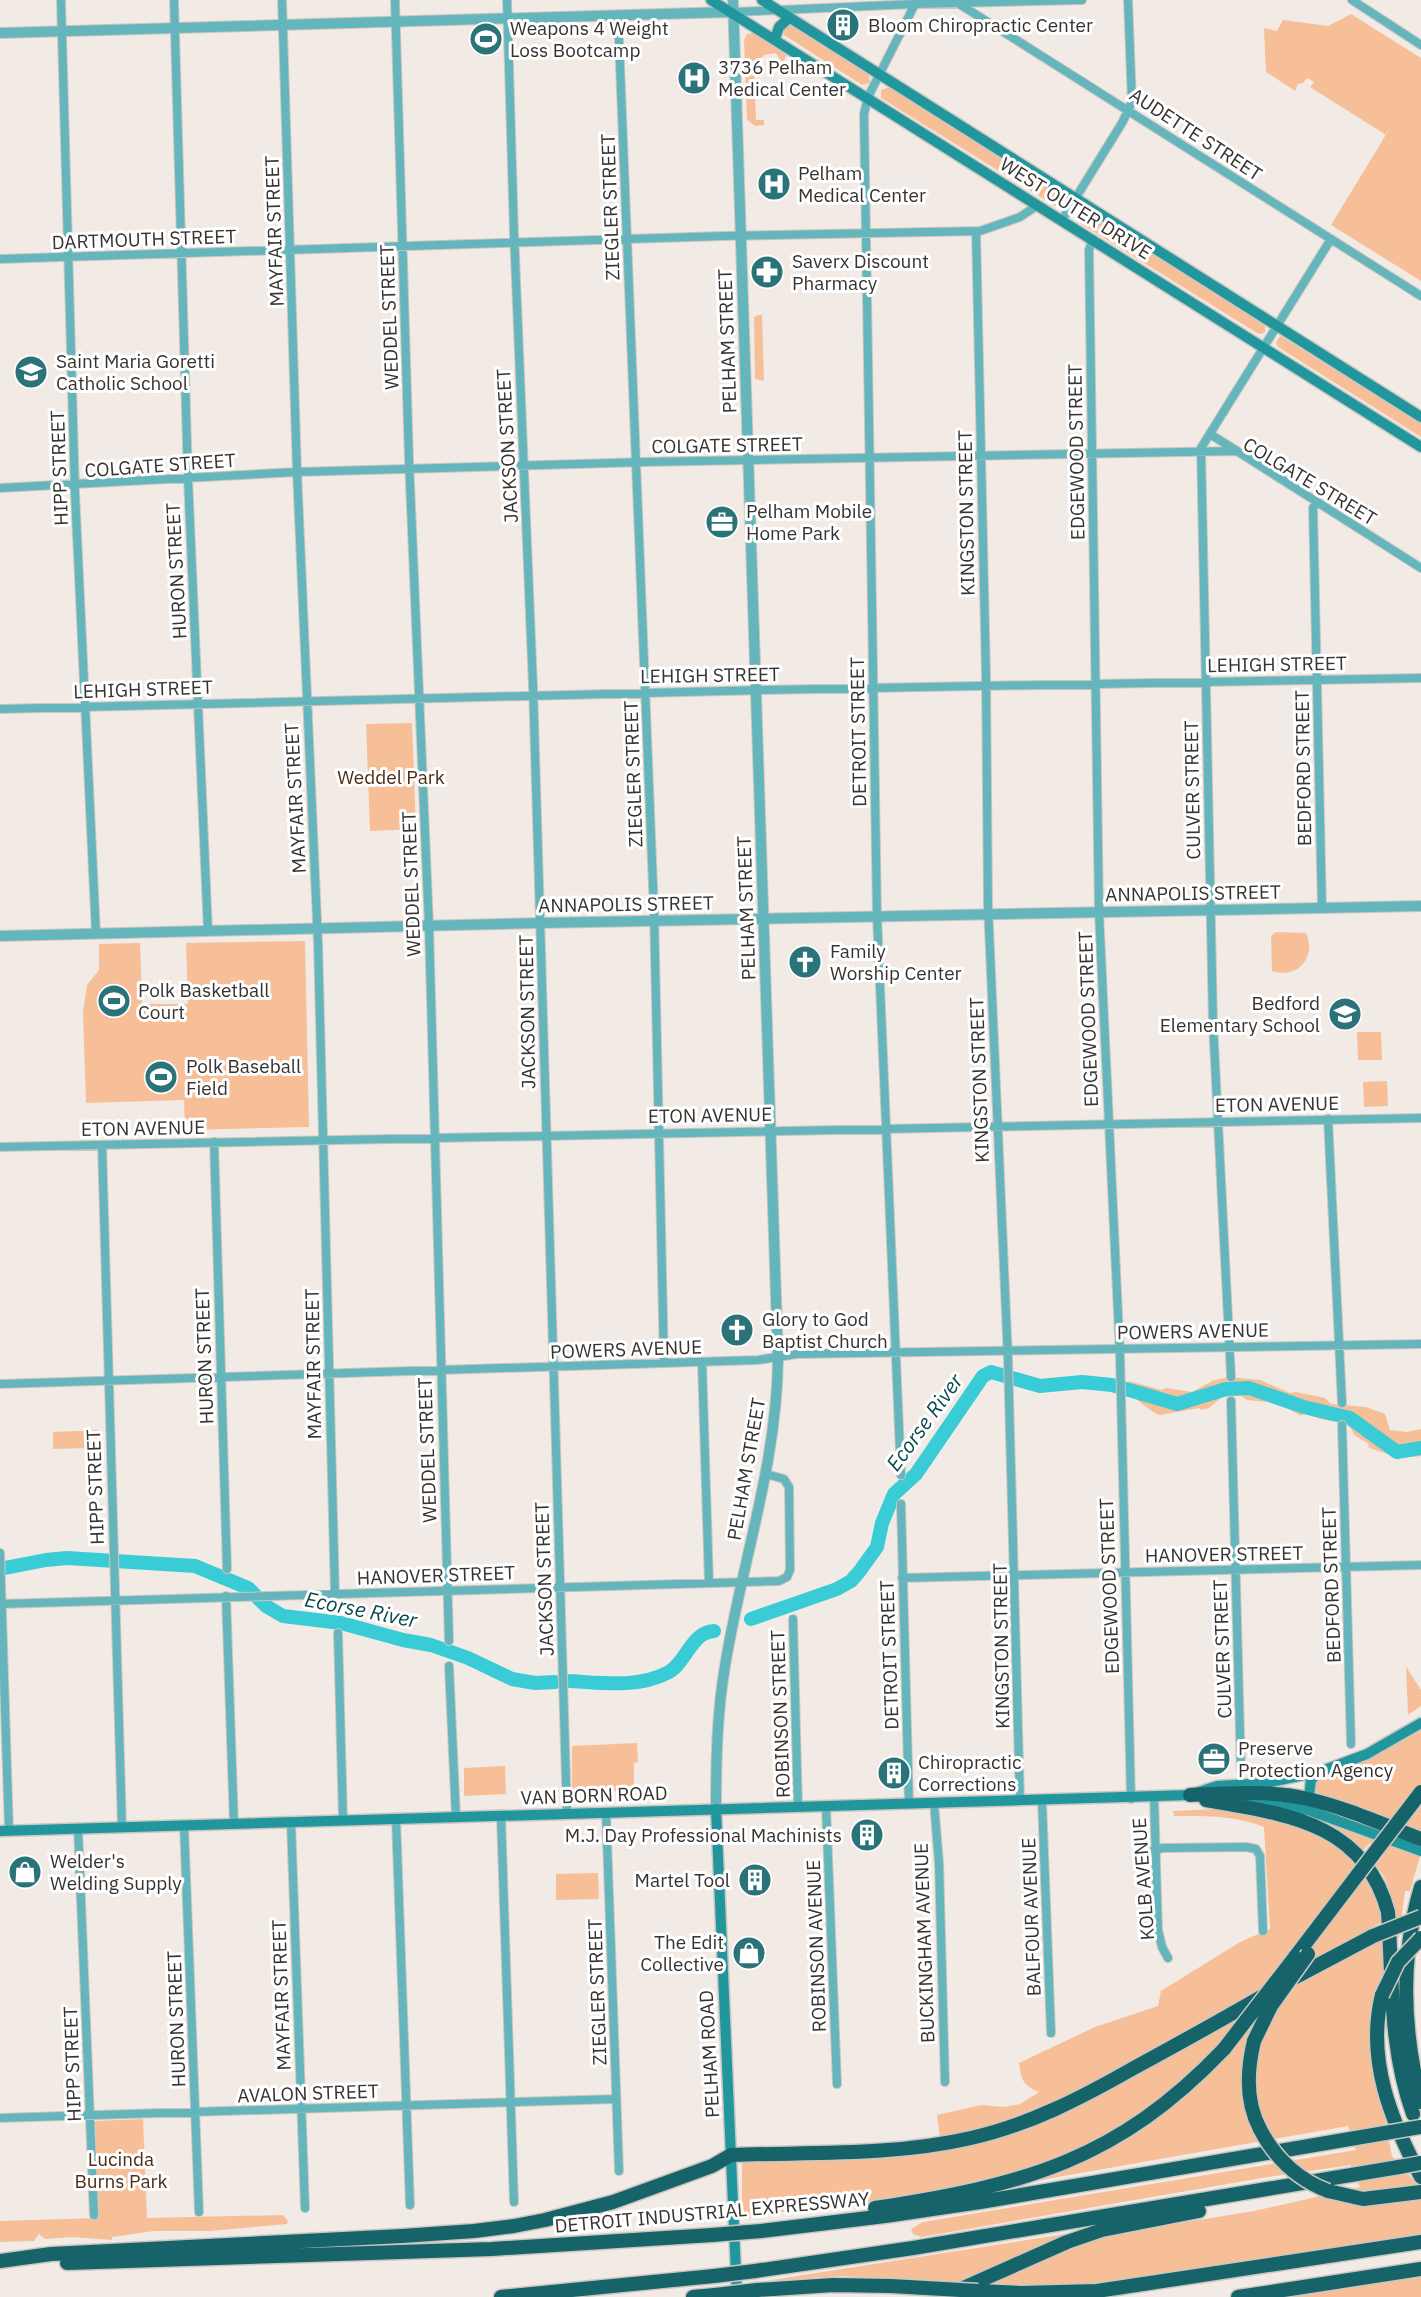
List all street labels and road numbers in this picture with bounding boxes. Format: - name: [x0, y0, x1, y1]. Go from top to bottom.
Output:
- street label: AUDETTE STREET: [1125, 82, 1267, 186]
- street label: ZIEGLER STREET: [595, 133, 625, 281]
- street label: WEST OUTER DRIVE: [996, 152, 1156, 264]
- street label: MAYFAIR STREET: [259, 155, 289, 307]
- street label: DARTMOUTH STREET: [51, 224, 237, 254]
- street label: WEDDEL STREET: [374, 244, 404, 390]
- street label: PELHAM STREET: [712, 268, 742, 414]
- street label: EDGEWOOD STREET: [1062, 364, 1090, 540]
- street label: JACKSON STREET: [491, 368, 523, 524]
- street label: HIPP STREET: [45, 410, 73, 526]
- street label: KINGSTON STREET: [953, 430, 979, 596]
- street label: COLGATE STREET: [651, 432, 803, 458]
- street label: COLGATE STREET: [1239, 432, 1381, 530]
- street label: COLGATE STREET: [84, 448, 236, 482]
- street label: HURON STREET: [160, 502, 192, 640]
- street label: LEHIGH STREET: [1207, 651, 1347, 677]
- street label: DETROIT STREET: [845, 657, 871, 807]
- street label: LEHIGH STREET: [640, 662, 780, 688]
- street label: LEHIGH STREET: [73, 675, 213, 703]
- street label: BEDFORD STREET: [1290, 690, 1316, 846]
- street label: ZIEGLER STREET: [618, 700, 648, 848]
- street label: CULVER STREET: [1179, 720, 1205, 860]
- street label: MAYFAIR STREET: [279, 722, 311, 874]
- street label: WEDDEL STREET: [396, 811, 426, 957]
- street label: PELHAM STREET: [731, 835, 761, 981]
- street label: ANNAPOLIS STREET: [1105, 879, 1281, 907]
- street label: ANNAPOLIS STREET: [538, 890, 714, 918]
- street label: EDGEWOOD STREET: [1073, 931, 1103, 1107]
- street label: JACKSON STREET: [514, 934, 540, 1089]
- street label: KINGSTON STREET: [964, 997, 994, 1163]
- street label: ETON AVENUE: [1215, 1091, 1339, 1117]
- street label: ETON AVENUE: [648, 1102, 772, 1128]
- street label: ETON AVENUE: [81, 1115, 205, 1141]
- street label: HURON STREET: [190, 1287, 218, 1425]
- street label: MAYFAIR STREET: [300, 1288, 326, 1440]
- street label: POWERS AVENUE: [1117, 1318, 1269, 1344]
- street label: POWERS AVENUE: [550, 1334, 702, 1364]
- street label: WEDDEL STREET: [412, 1377, 442, 1523]
- street label: PELHAM STREET: [722, 1396, 770, 1542]
- street label: HIPP STREET: [81, 1429, 109, 1545]
- street label: EDGEWOOD STREET: [1094, 1498, 1124, 1674]
- street label: JACKSON STREET: [529, 1501, 559, 1657]
- street label: BEDFORD STREET: [1316, 1506, 1346, 1663]
- street label: HANOVER STREET: [1145, 1541, 1304, 1567]
- street label: HANOVER STREET: [356, 1560, 516, 1590]
- street label: KINGSTON STREET: [988, 1563, 1014, 1729]
- street label: CULVER STREET: [1208, 1579, 1236, 1719]
- street label: DETROIT STREET: [874, 1580, 904, 1730]
- street label: ROBINSON STREET: [765, 1629, 795, 1798]
- street label: VAN BORN ROAD: [520, 1780, 668, 1810]
- street label: KOLB AVENUE: [1127, 1817, 1159, 1941]
- street label: BALFOUR AVENUE: [1016, 1837, 1046, 1997]
- street label: BUCKINGHAM AVENUE: [909, 1842, 939, 2044]
- street label: ROBINSON AVENUE: [801, 1859, 831, 2033]
- street label: ZIEGLER STREET: [582, 1918, 612, 2066]
- street label: MAYFAIR STREET: [266, 1919, 296, 2071]
- street label: HURON STREET: [162, 1950, 190, 2088]
- street label: PELHAM ROAD: [694, 1990, 724, 2118]
- street label: HIPP STREET: [58, 2006, 86, 2122]
- street label: AVALON STREET: [237, 2079, 379, 2107]
- street label: DETROIT INDUSTRIAL EXPRESSWAY: [554, 2186, 871, 2238]

